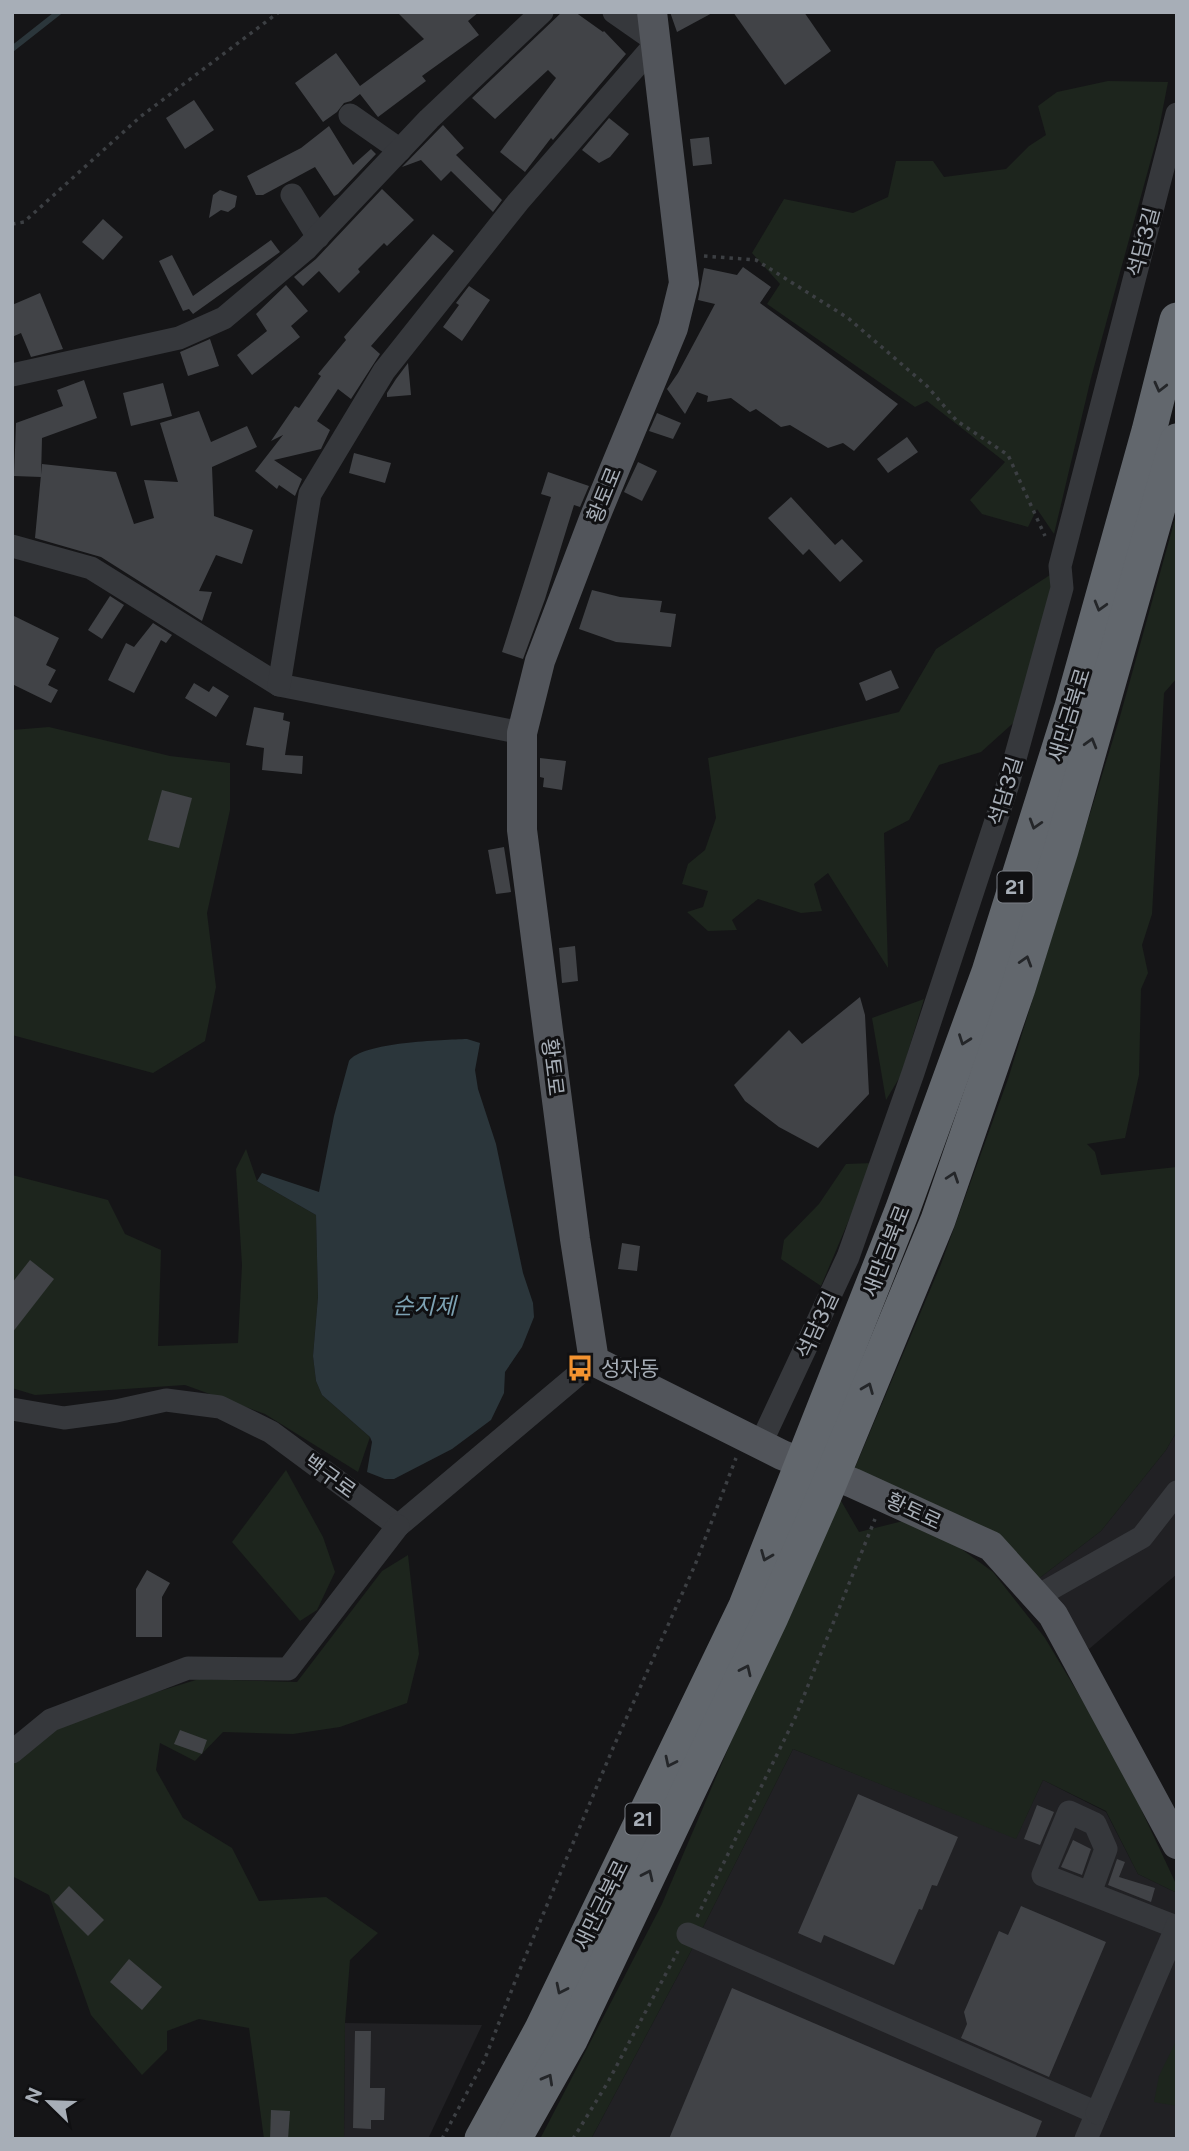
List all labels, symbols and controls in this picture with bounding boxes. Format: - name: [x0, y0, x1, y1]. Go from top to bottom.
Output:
- street label: 석담3길: [1122, 204, 1164, 280]
- one-way arrow: [1154, 380, 1168, 392]
- street label: 황토로: [582, 463, 626, 527]
- one-way arrow: [1094, 600, 1108, 612]
- street label: 새만금북로: [1043, 665, 1095, 765]
- one-way arrow: [1083, 738, 1098, 750]
- street label: 석담3길: [983, 753, 1027, 829]
- one-way arrow: [1029, 818, 1044, 830]
- road number: 21: [998, 872, 1032, 902]
- one-way arrow: [1018, 956, 1032, 968]
- one-way arrow: [958, 1034, 972, 1046]
- street label: 황토로: [537, 1037, 569, 1097]
- one-way arrow: [945, 1171, 959, 1183]
- street label: 새만금북로: [857, 1201, 915, 1301]
- street label: 석담3길: [791, 1287, 843, 1363]
- water label: 순지제: [392, 1292, 459, 1319]
- bus stop icon: 성자동: [565, 1353, 595, 1383]
- place label: 성자동: [601, 1356, 659, 1381]
- one-way arrow: [860, 1383, 874, 1395]
- street label: 백구로: [299, 1449, 361, 1503]
- street label: 황토로: [882, 1487, 946, 1535]
- one-way arrow: [760, 1549, 774, 1561]
- one-way arrow: [738, 1665, 752, 1677]
- one-way arrow: [665, 1755, 679, 1767]
- road number: 21: [626, 1803, 660, 1834]
- street label: 새만금북로: [569, 1856, 633, 1954]
- one-way arrow: [640, 1870, 654, 1882]
- one-way arrow: [555, 1982, 569, 1994]
- north arrow: [14, 2067, 84, 2137]
- one-way arrow: [540, 2074, 553, 2086]
- text: N: [20, 2084, 46, 2106]

